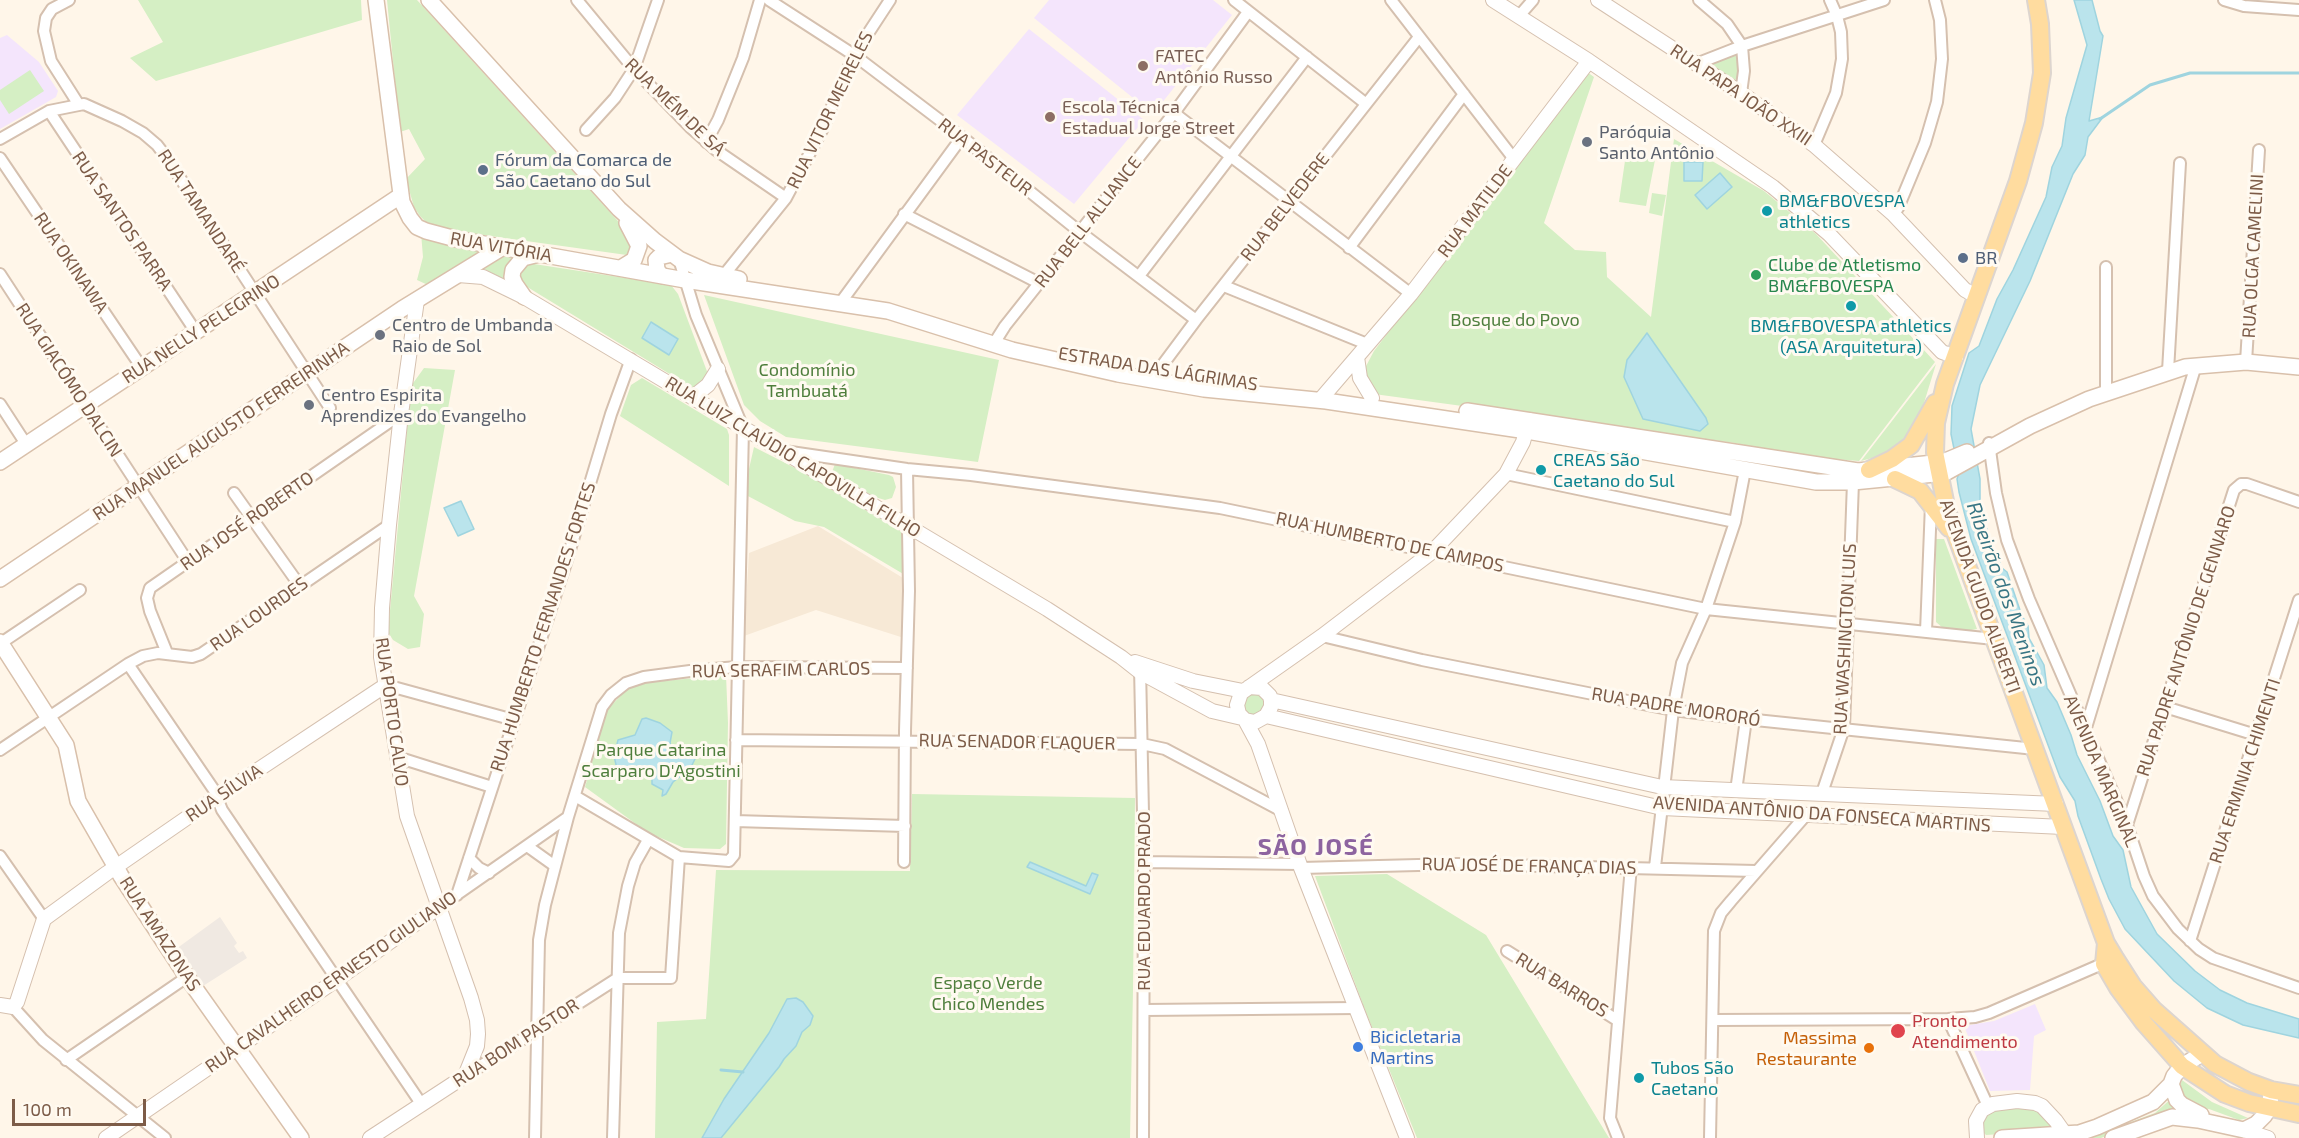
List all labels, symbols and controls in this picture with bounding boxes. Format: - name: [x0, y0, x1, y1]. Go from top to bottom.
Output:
- street label: RUA VITOR MEIRELES: [782, 28, 878, 192]
- street label: RUA PAPA JOÃO XXIII: [1666, 40, 1816, 150]
- place label: FATEC Antônio Russo: [1155, 45, 1273, 88]
- street label: RUA MÉM DE SÁ: [620, 54, 730, 160]
- marker: FATEC Antônio Russo: [1136, 59, 1150, 73]
- place label: Escola Técnica Estadual Jorge Street: [1062, 96, 1235, 138]
- marker: Escola Técnica Estadual Jorge Street: [1043, 110, 1057, 124]
- street label: RUA PASTEUR: [934, 114, 1036, 200]
- place label: Paróquia Santo Antônio: [1599, 121, 1714, 164]
- marker: Paróquia Santo Antônio: [1580, 135, 1594, 149]
- street label: RUA TAMANDARÉ: [153, 145, 249, 277]
- street label: RUA SANTOS PARRA: [67, 147, 177, 295]
- place label: Fórum da Comarca de São Caetano do Sul: [495, 149, 672, 192]
- street label: RUA BELVEDERE: [1236, 149, 1334, 265]
- street label: RUA BELL ALLIANCE: [1030, 152, 1146, 292]
- street label: RUA MATILDE: [1433, 160, 1517, 262]
- marker: Fórum da Comarca de São Caetano do Sul: [476, 163, 490, 177]
- street label: RUA OLGA CAMELINI: [2238, 173, 2268, 339]
- place label: BM&FBOVESPA athletics: [1779, 190, 1905, 232]
- marker: BM&FBOVESPA athletics: [1760, 204, 1774, 218]
- street label: RUA OKINAWA: [29, 208, 113, 318]
- street label: RUA VITÓRIA: [448, 227, 554, 267]
- place label: BR: [1975, 247, 1997, 269]
- marker: BR: [1956, 251, 1970, 265]
- place label: Clube de Atletismo BM&FBOVESPA: [1768, 254, 1921, 296]
- marker: Clube de Atletismo BM&FBOVESPA: [1749, 268, 1763, 282]
- street label: RUA NELLY PELEGRINO: [118, 270, 284, 388]
- street label: RUA GIACÓMO DALCIN: [11, 299, 127, 461]
- marker: BM&FBOVESPA athletics (ASA Arquitetura): [1844, 299, 1858, 313]
- park label: Bosque do Povo: [1450, 309, 1580, 331]
- place label: Centro de Umbanda Raio de Sol: [392, 314, 553, 356]
- place label: BM&FBOVESPA athletics (ASA Arquitetura): [1750, 315, 1952, 358]
- marker: Centro de Umbanda Raio de Sol: [373, 328, 387, 342]
- street label: RUA MANUEL AUGUSTO FERREIRINHA: [89, 337, 353, 525]
- street label: ESTRADA DAS LÁGRIMAS: [1057, 343, 1259, 395]
- park label: Condomínio Tambuatá: [759, 359, 855, 401]
- street label: RUA LUIZ CLAÚDIO CAPOVILLA FILHO: [661, 372, 925, 542]
- place label: Centro Espirita Aprendizes do Evangelho: [321, 384, 527, 426]
- marker: Centro Espirita Aprendizes do Evangelho: [302, 398, 316, 412]
- place label: CREAS São Caetano do Sul: [1553, 449, 1674, 492]
- marker: CREAS São Caetano do Sul: [1534, 463, 1548, 477]
- street label: RUA JOSÉ ROBERTO: [176, 467, 318, 575]
- street label: RUA HUMBERTO FERNANDES FORTES: [486, 479, 600, 775]
- street label: AVENIDA GUIDO ALIBERTI: [1935, 496, 2025, 696]
- water label: Ribeirão dos Meninos: [1961, 499, 2051, 689]
- street label: RUA PADRE ANTÔNIO DE GENNARO: [2132, 503, 2240, 779]
- street label: RUA HUMBERTO DE CAMPOS: [1274, 507, 1506, 577]
- street label: RUA WASHINGTON LUIS: [1829, 543, 1861, 735]
- street label: RUA LOURDES: [206, 572, 312, 656]
- street label: RUA PORTO CALVO: [371, 636, 413, 788]
- street label: RUA SERAFIM CARLOS: [692, 658, 870, 682]
- street label: RUA ERMINIA CHIMENTI: [2205, 676, 2285, 866]
- street label: RUA PADRE MORORÓ: [1590, 683, 1762, 731]
- street label: AVENIDA MARGINAL: [2059, 692, 2143, 850]
- street label: RUA SENADOR FLAQUER: [918, 729, 1116, 755]
- park label: Parque Catarina Scarparo D'Agostini: [581, 739, 741, 782]
- street label: RUA SÍLVIA: [182, 760, 266, 826]
- street label: AVENIDA ANTÔNIO DA FONSECA MARTINS: [1652, 791, 1992, 837]
- street label: RUA EDUARDO PRADO: [1133, 811, 1155, 991]
- district label: SÃO JOSÉ: [1258, 833, 1374, 861]
- street label: RUA JOSÉ DE FRANÇA DIAS: [1421, 853, 1637, 879]
- street label: RUA AMAZONAS: [115, 873, 205, 995]
- street label: RUA CAVALHEIRO ERNESTO GIULIANO: [201, 887, 461, 1077]
- street label: RUA BARROS: [1512, 948, 1612, 1022]
- park label: Espaço Verde Chico Mendes: [931, 972, 1045, 1014]
- street label: RUA BOM PASTOR: [449, 994, 583, 1092]
- place label: Pronto Atendimento: [1912, 1010, 2018, 1052]
- marker: Pronto Atendimento: [1889, 1022, 1907, 1040]
- place label: Bicicletaria Martins: [1370, 1026, 1461, 1068]
- place label: Massima Restaurante: [1756, 1027, 1857, 1070]
- marker: Bicicletaria Martins: [1351, 1040, 1365, 1054]
- marker: Massima Restaurante: [1862, 1041, 1876, 1055]
- place label: Tubos São Caetano: [1651, 1057, 1734, 1100]
- marker: Tubos São Caetano: [1632, 1071, 1646, 1085]
- scale bar: [15, 1087, 148, 1125]
- text: 100 m: [23, 1098, 72, 1120]

